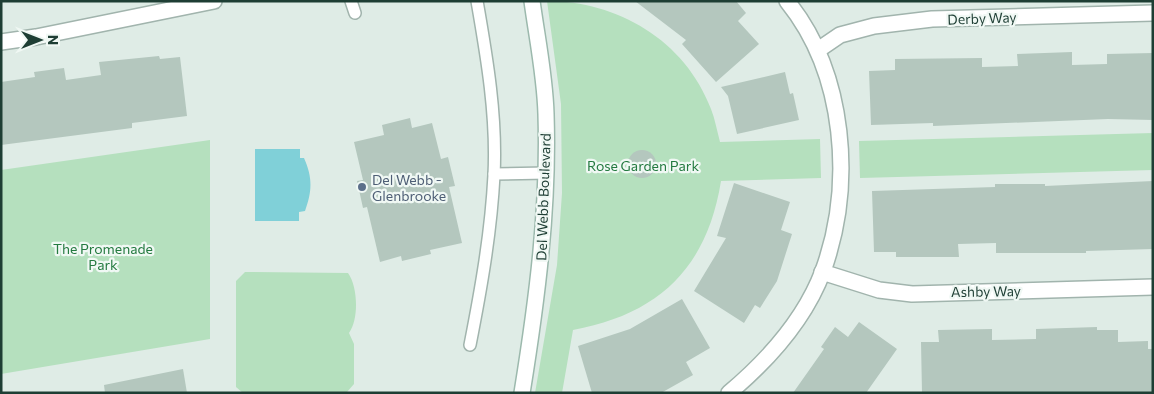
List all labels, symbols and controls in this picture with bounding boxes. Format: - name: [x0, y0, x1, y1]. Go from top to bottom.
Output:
- street label: Derby Way: [947, 8, 1017, 28]
- north arrow: [15, 15, 65, 65]
- text: N: [45, 35, 62, 45]
- street label: Del Webb Boulevard: [532, 133, 554, 261]
- park label: Rose Garden Park: [587, 157, 699, 174]
- place label: Del Webb - Glenbrooke: [372, 171, 446, 204]
- marker: Del Webb - Glenbrooke: [356, 181, 368, 193]
- park label: The Promenade Park: [53, 240, 153, 273]
- street label: Ashby Way: [951, 282, 1021, 300]

